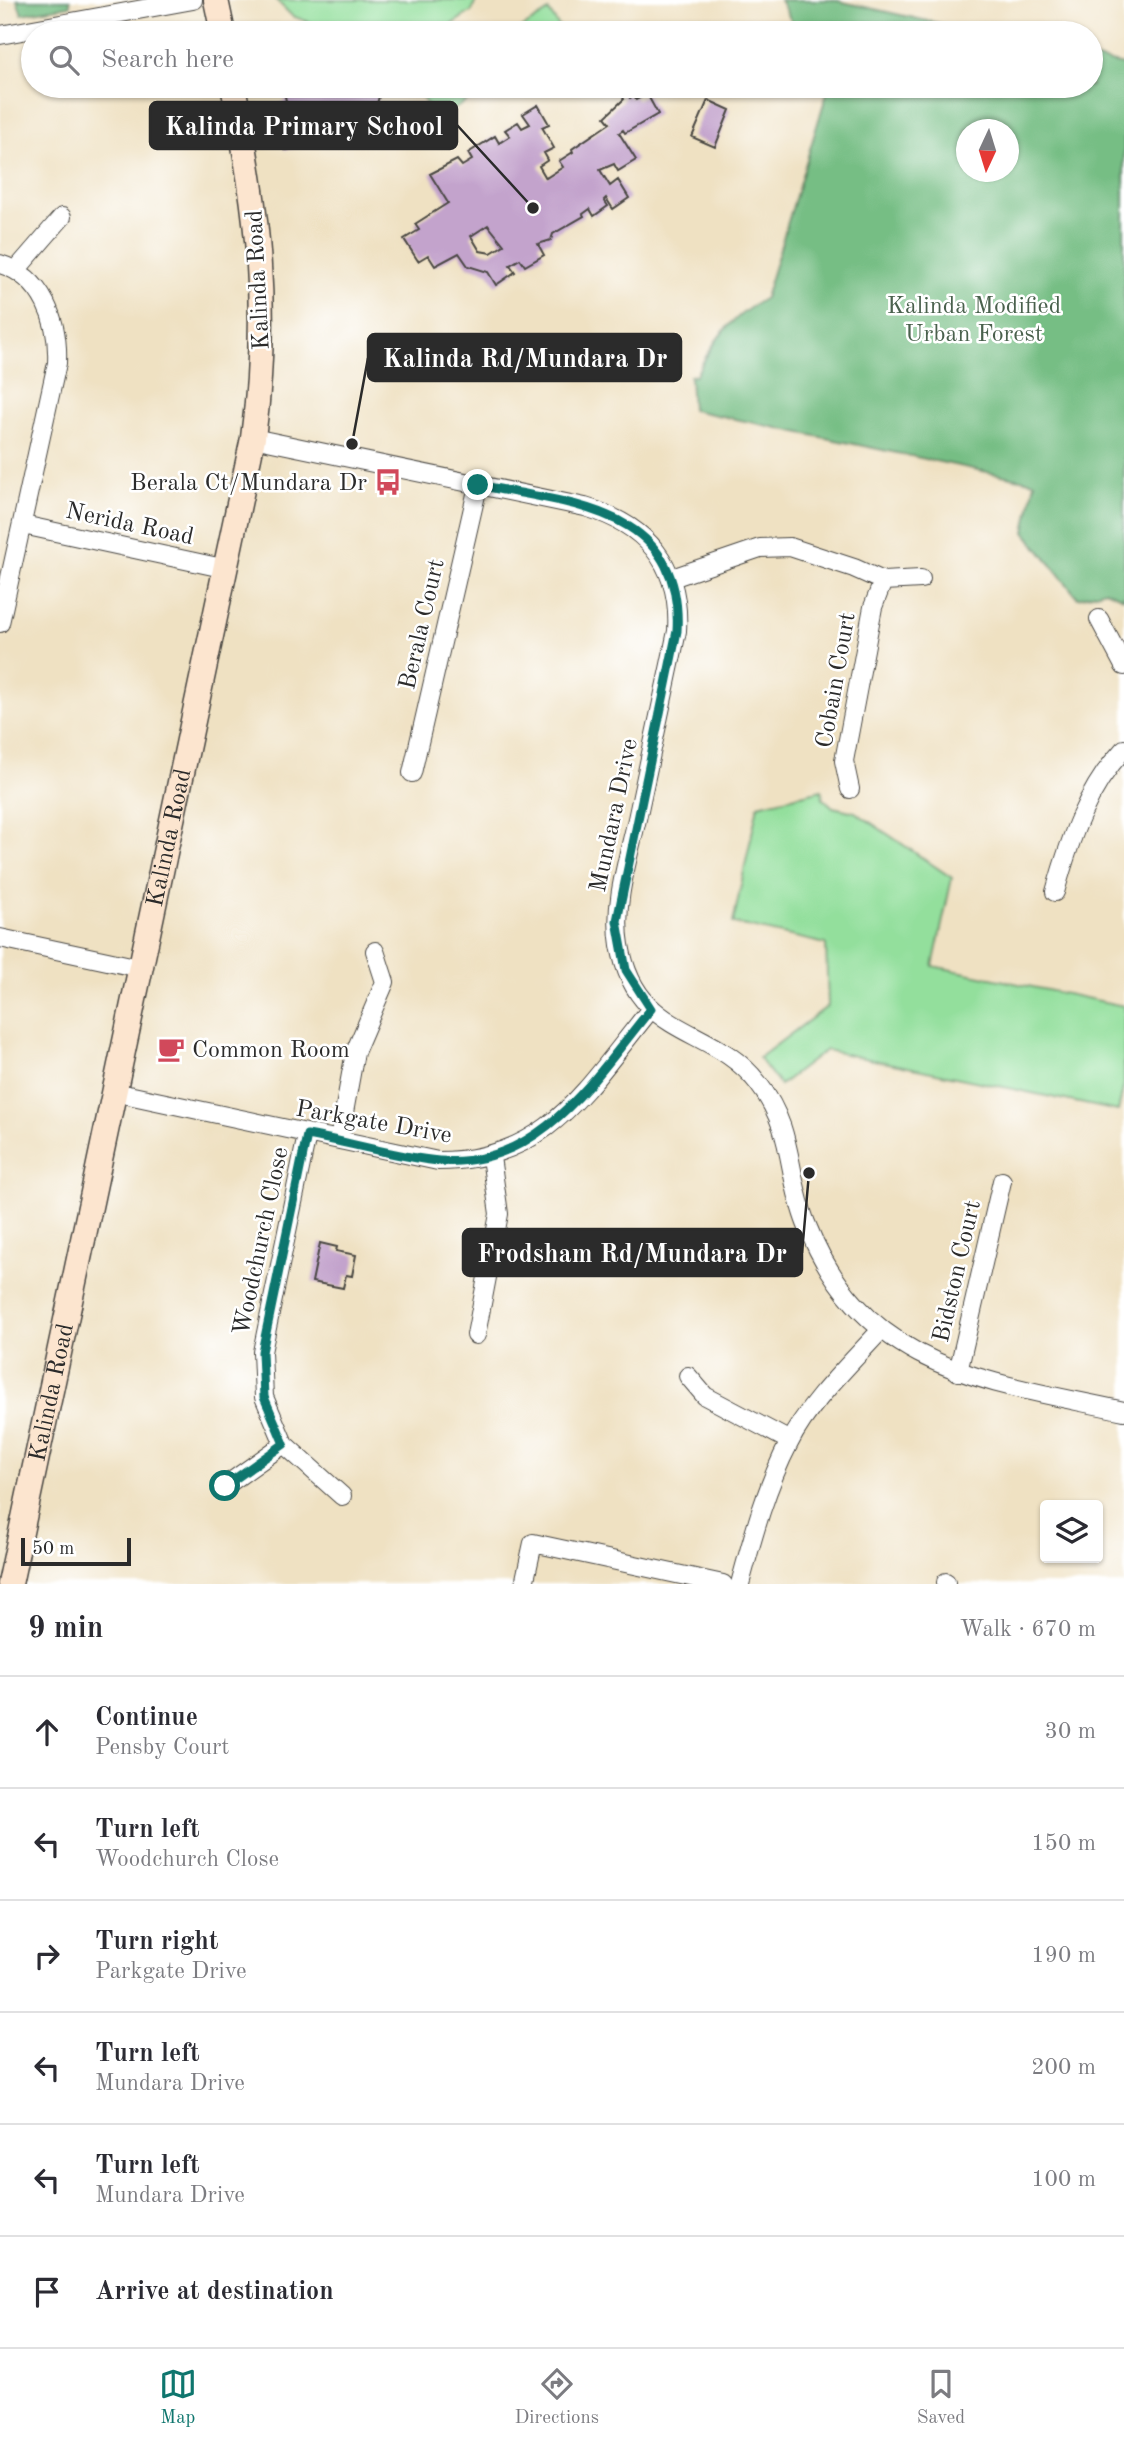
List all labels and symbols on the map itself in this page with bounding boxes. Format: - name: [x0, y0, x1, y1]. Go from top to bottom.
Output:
- callout: Kalinda Primary School: [150, 102, 457, 149]
- text: Kalinda Primary School: [165, 115, 443, 141]
- north arrow: [956, 119, 1019, 182]
- street label: Kalinda Road: [243, 209, 275, 351]
- park label: Kalinda Modified Urban Forest: [887, 295, 1061, 347]
- callout: Kalinda Rd/Mundara Dr: [368, 334, 681, 381]
- text: Kalinda Rd/Mundara Dr: [382, 347, 668, 373]
- bus stop icon: Berala Ct/Mundara Dr: [373, 467, 403, 497]
- route end: [462, 469, 493, 500]
- place label: Berala Ct/Mundara Dr: [130, 472, 367, 496]
- street label: Nerida Road: [63, 500, 196, 550]
- street label: Berala Court: [396, 557, 450, 692]
- street label: Cobain Court: [813, 611, 861, 750]
- street label: Mundara Drive: [587, 736, 643, 894]
- street label: Kalinda Road: [144, 767, 197, 909]
- cafe icon: Common Room: [156, 1034, 186, 1064]
- place label: Common Room: [192, 1039, 350, 1063]
- street label: Parkgate Drive: [294, 1097, 454, 1149]
- street label: Woodchurch Close: [230, 1145, 294, 1338]
- street label: Bidston Court: [930, 1198, 986, 1345]
- callout: Frodsham Rd/Mundara Dr: [463, 1229, 802, 1276]
- text: Frodsham Rd/Mundara Dr: [477, 1242, 787, 1268]
- street label: Kalinda Road: [26, 1321, 79, 1464]
- route start: [209, 1470, 240, 1501]
- scale bar: [21, 1535, 131, 1567]

